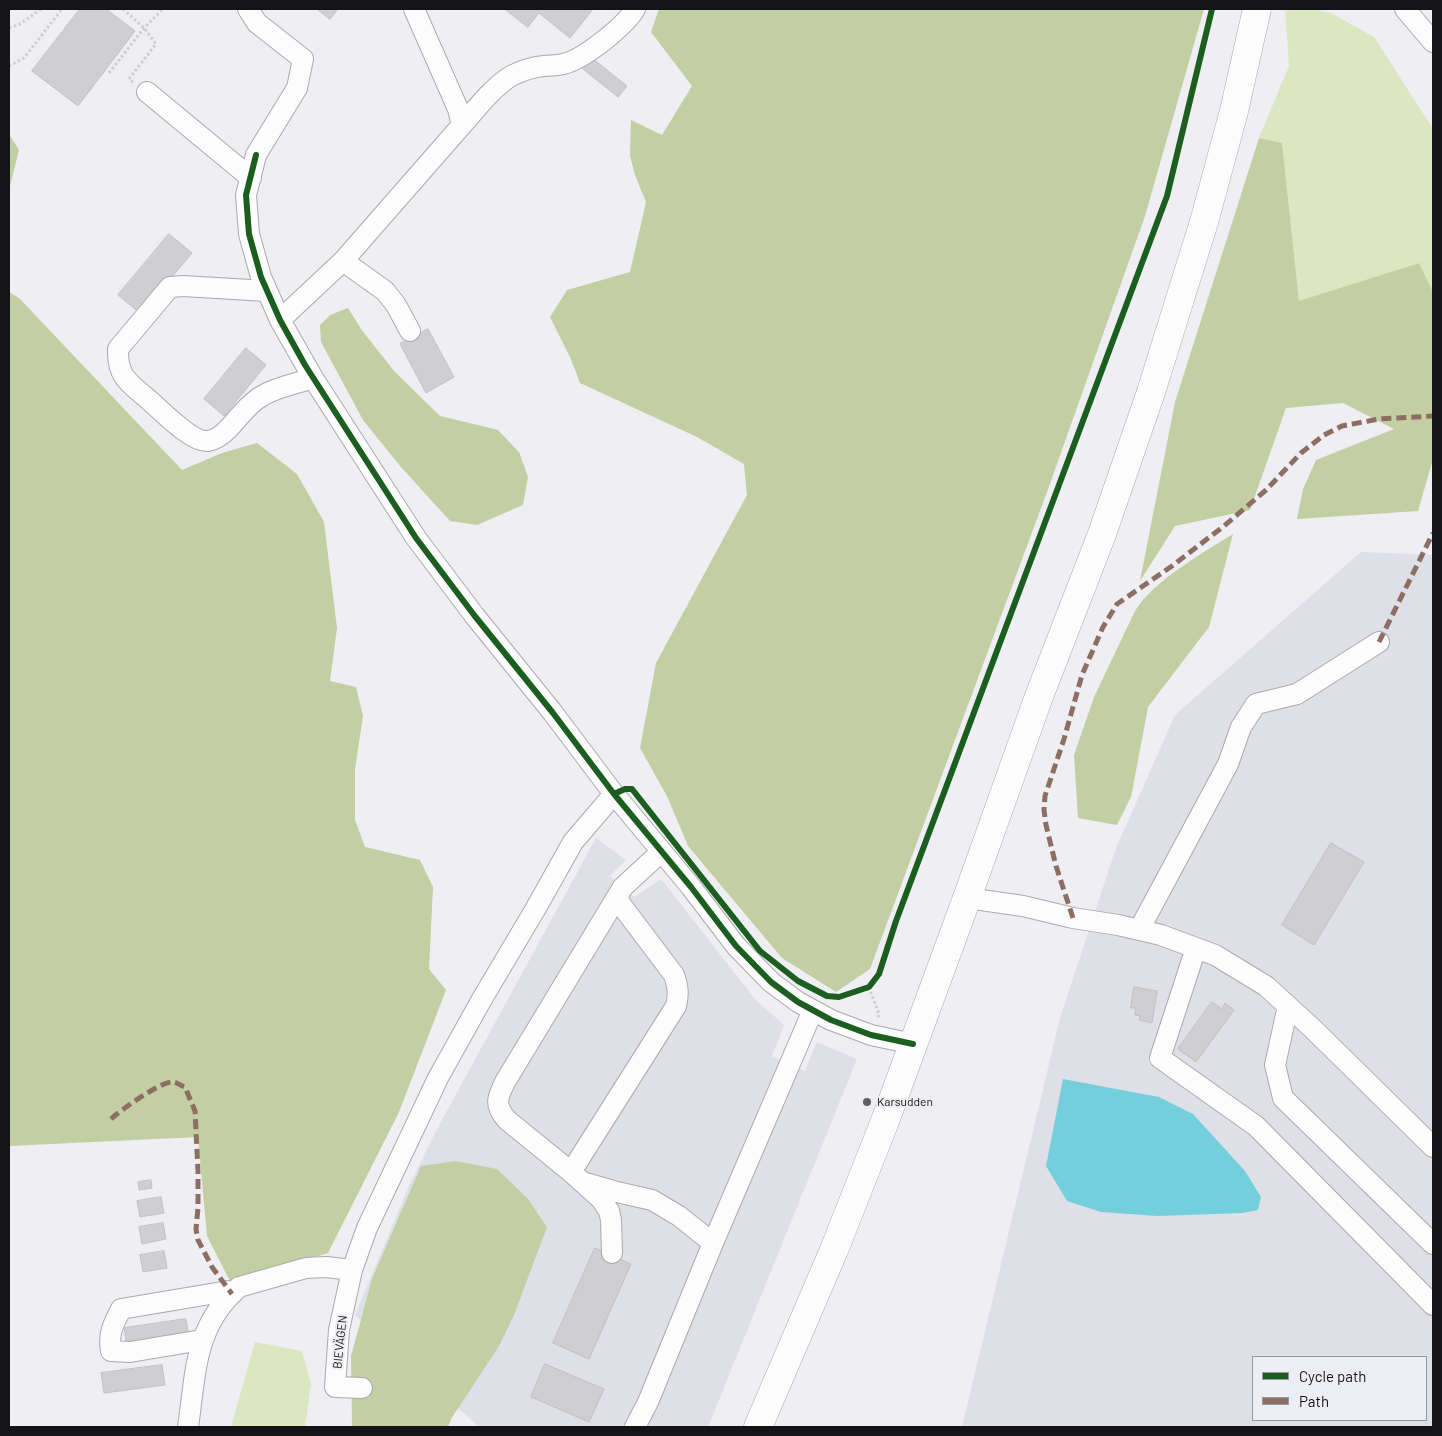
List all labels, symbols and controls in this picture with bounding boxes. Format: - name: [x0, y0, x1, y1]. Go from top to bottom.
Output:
- place label: Karsudden: [877, 1095, 933, 1109]
- marker: Karsudden: [861, 1096, 873, 1108]
- street label: BIEVÄGEN: [330, 1314, 350, 1370]
- legend: [1252, 1356, 1427, 1421]
- text: Cycle path: [1299, 1367, 1366, 1385]
- text: Path: [1299, 1392, 1329, 1410]

